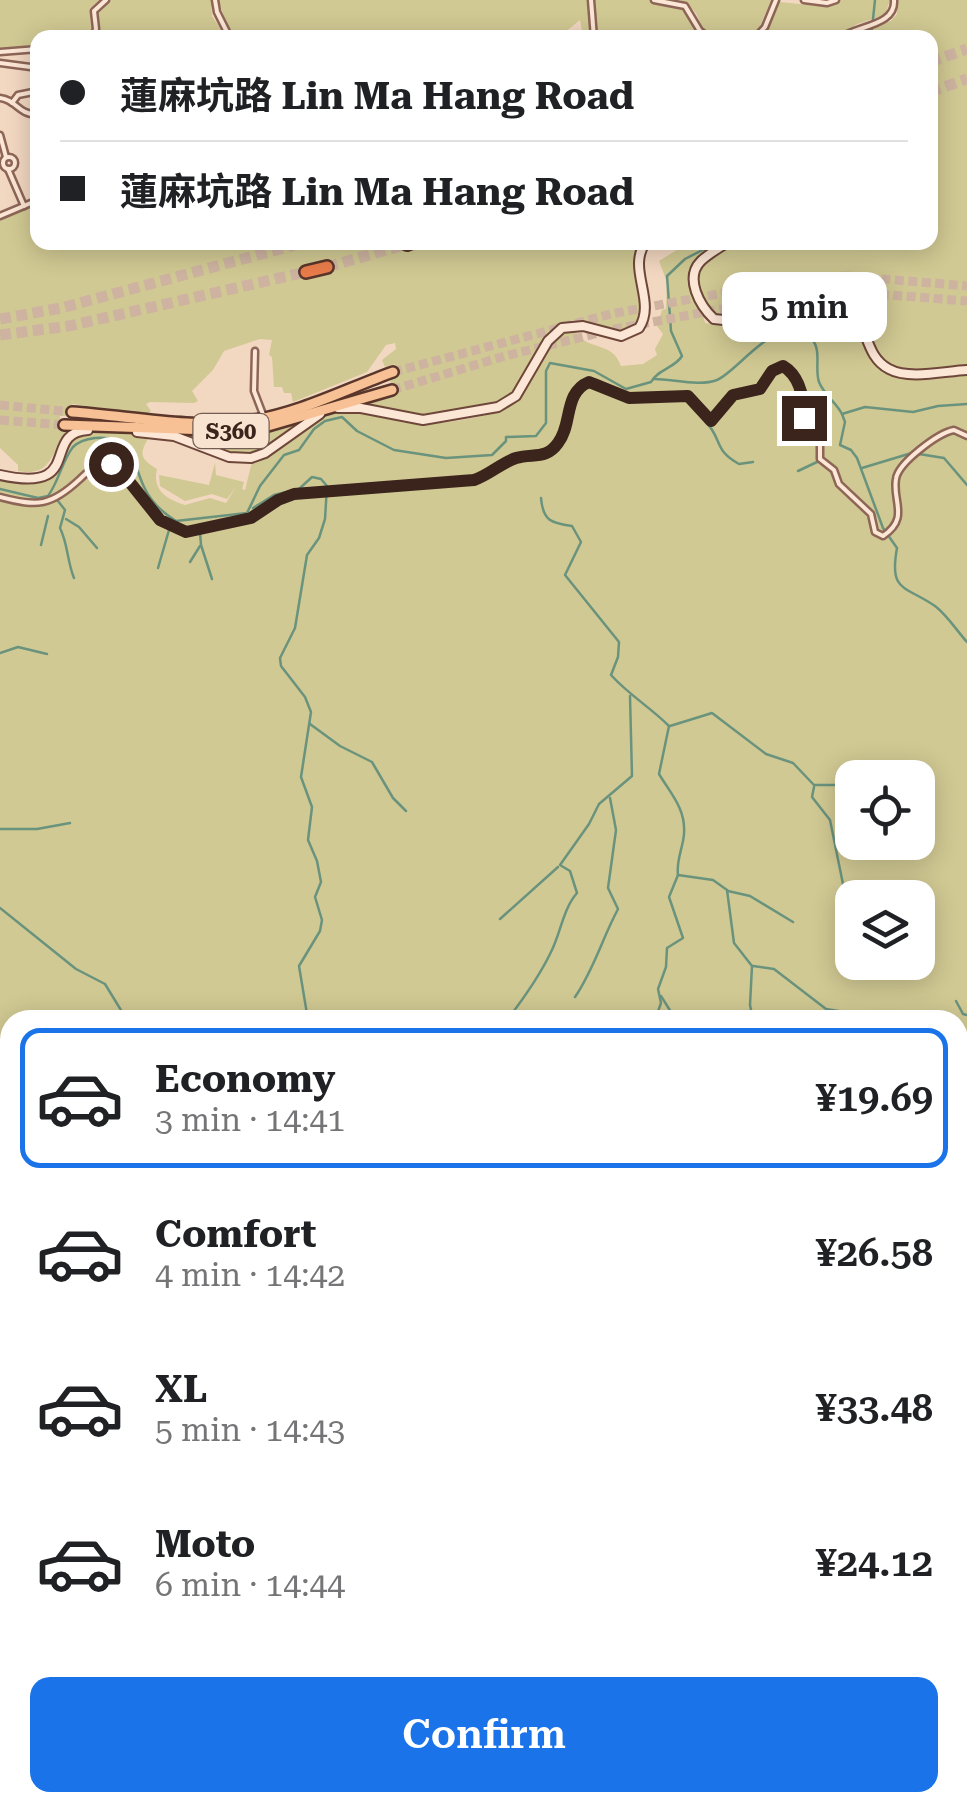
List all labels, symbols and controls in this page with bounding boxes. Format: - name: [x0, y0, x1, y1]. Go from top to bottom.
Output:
- text: 蓮麻坑路 Lin Ma Hang Road: [120, 74, 634, 118]
- text: 蓮麻坑路 Lin Ma Hang Road: [120, 170, 634, 214]
- callout: 5 min: [722, 273, 886, 343]
- text: 5 min: [760, 288, 849, 326]
- route end: [782, 396, 827, 441]
- road number: S360: [194, 414, 268, 448]
- route start: [89, 442, 134, 487]
- map controls: [835, 760, 935, 980]
- button: locate: [835, 760, 935, 860]
- button: layers: [835, 880, 935, 980]
- icon: car: [35, 1053, 125, 1143]
- text: Economy: [155, 1057, 335, 1101]
- text: ¥19.69: [815, 1076, 933, 1120]
- text: 3 min · 14:41: [155, 1101, 345, 1139]
- icon: car: [35, 1208, 125, 1298]
- text: Comfort: [155, 1212, 316, 1256]
- text: ¥26.58: [815, 1231, 933, 1275]
- text: 4 min · 14:42: [155, 1256, 345, 1294]
- icon: car: [35, 1363, 125, 1453]
- text: XL: [155, 1367, 207, 1411]
- text: ¥33.48: [815, 1386, 933, 1430]
- text: 5 min · 14:43: [155, 1411, 345, 1449]
- icon: car: [35, 1518, 125, 1608]
- text: Moto: [155, 1522, 255, 1566]
- text: ¥24.12: [815, 1541, 933, 1585]
- text: 6 min · 14:44: [155, 1566, 345, 1604]
- button: Confirm: [30, 1677, 938, 1792]

